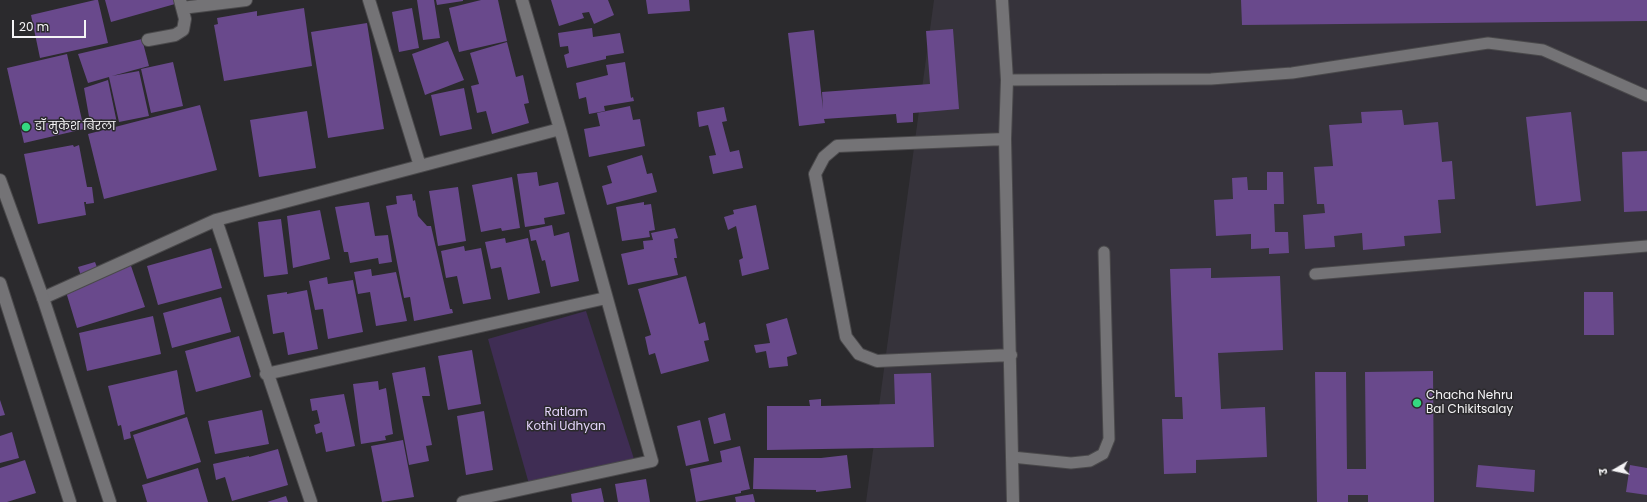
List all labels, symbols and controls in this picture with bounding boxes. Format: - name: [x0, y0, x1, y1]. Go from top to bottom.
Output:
- scale bar: [14, 12, 88, 38]
- text: 20 m: [19, 18, 49, 35]
- place label: डॉ मुकेश बिरला: [35, 120, 116, 134]
- marker: डॉ मुकेश बिरला: [20, 121, 32, 133]
- place label: Chacha Nehru Bal Chikitsalay: [1426, 389, 1513, 417]
- marker: Chacha Nehru Bal Chikitsalay: [1411, 397, 1423, 409]
- park label: Ratlam Kothi Udhyan: [526, 406, 606, 434]
- north arrow: [1595, 450, 1635, 490]
- text: उ: [1595, 468, 1612, 476]

